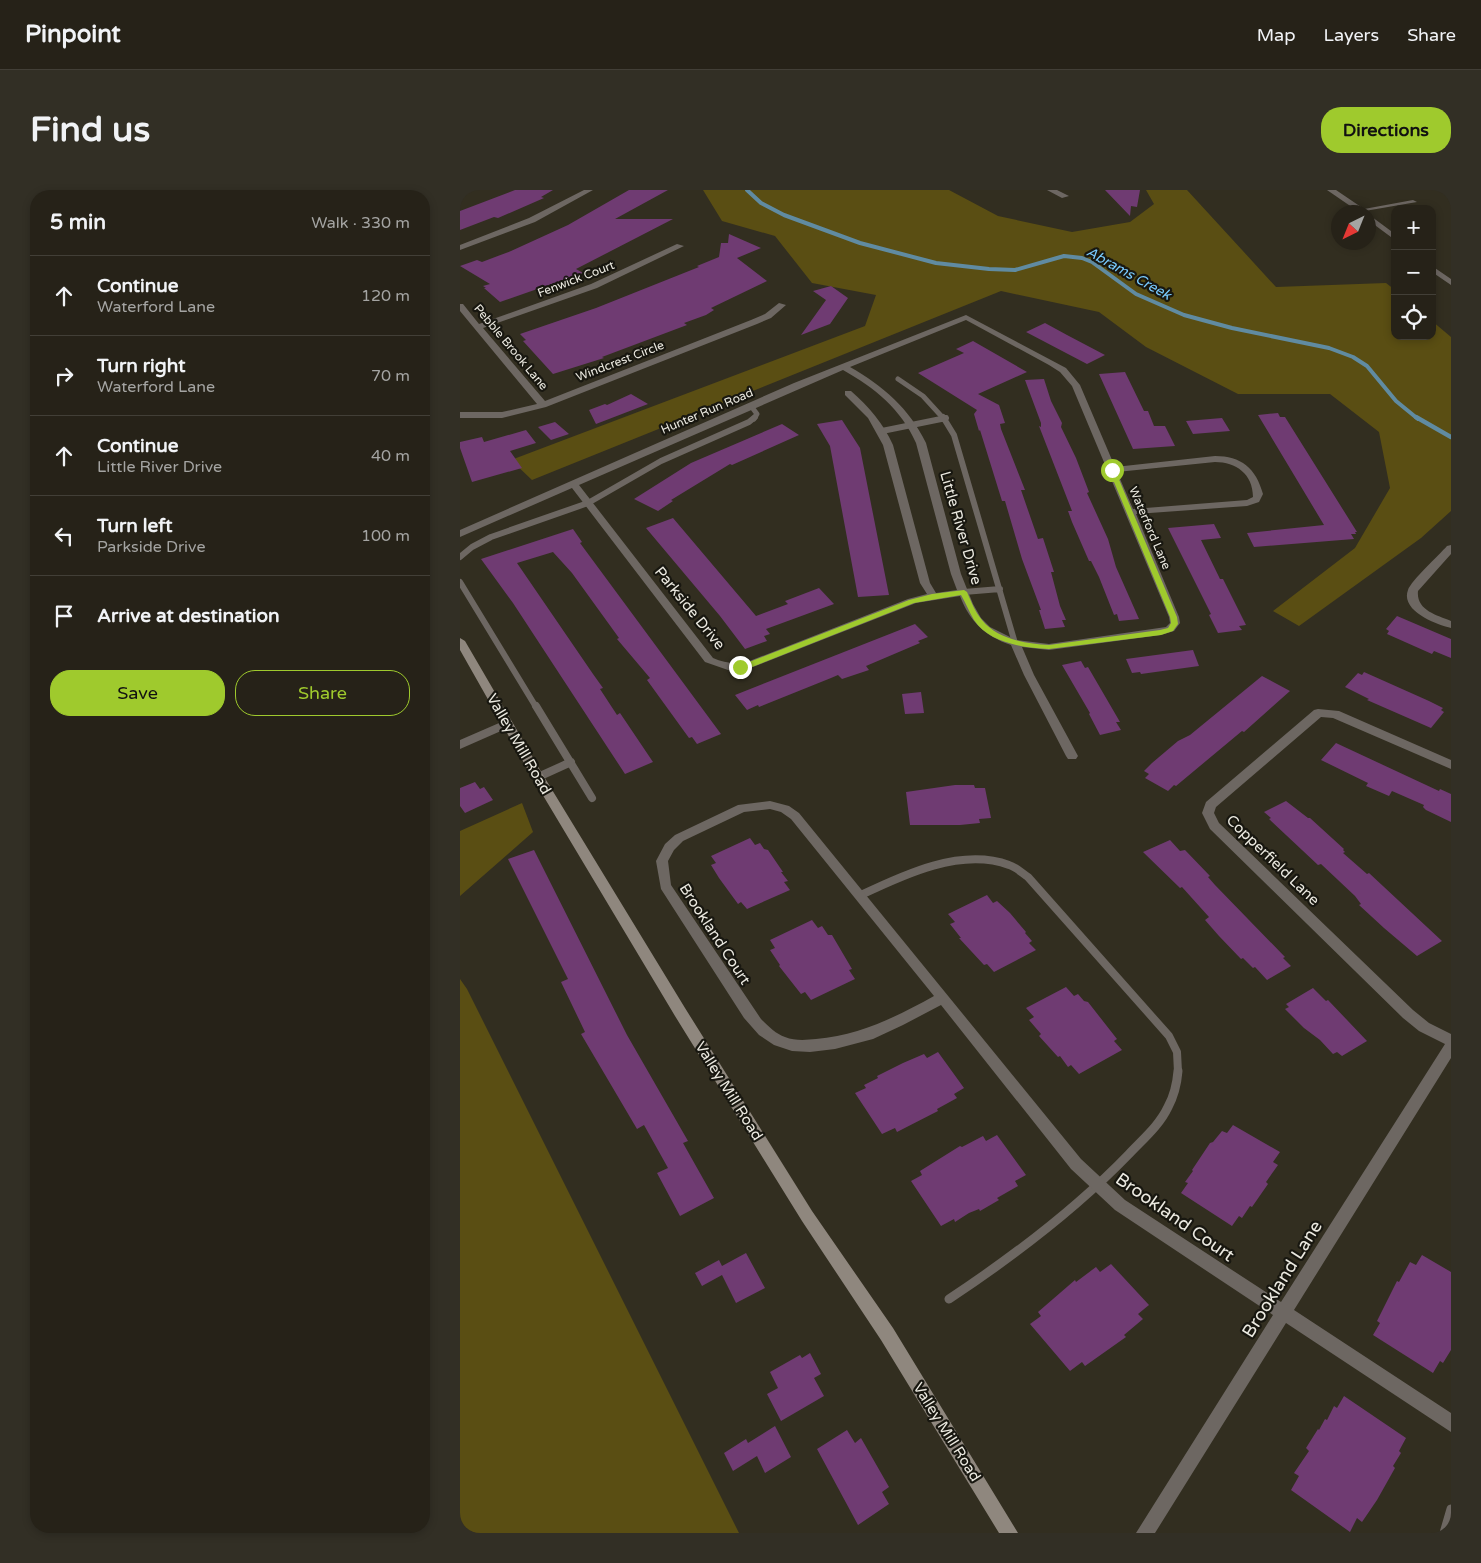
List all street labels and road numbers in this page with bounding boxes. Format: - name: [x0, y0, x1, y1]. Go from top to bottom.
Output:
- street label: Fenwick Court: [536, 258, 617, 300]
- street label: Pebble Brook Lane: [471, 301, 551, 393]
- street label: Windcrest Circle: [574, 338, 666, 384]
- street label: Hunter Run Road: [659, 385, 755, 437]
- street label: Little River Drive: [936, 469, 986, 587]
- street label: Waterford Lane: [1126, 485, 1174, 572]
- street label: Parkside Drive: [651, 563, 729, 653]
- street label: Valley Mill Road: [483, 691, 555, 797]
- street label: Copperfield Lane: [1223, 811, 1323, 909]
- street label: Brookland Court: [676, 880, 755, 988]
- street label: Valley Mill Road: [691, 1038, 767, 1144]
- street label: Brookland Court: [1111, 1168, 1239, 1266]
- street label: Brookland Lane: [1237, 1216, 1327, 1342]
- street label: Valley Mill Road: [909, 1379, 985, 1485]

